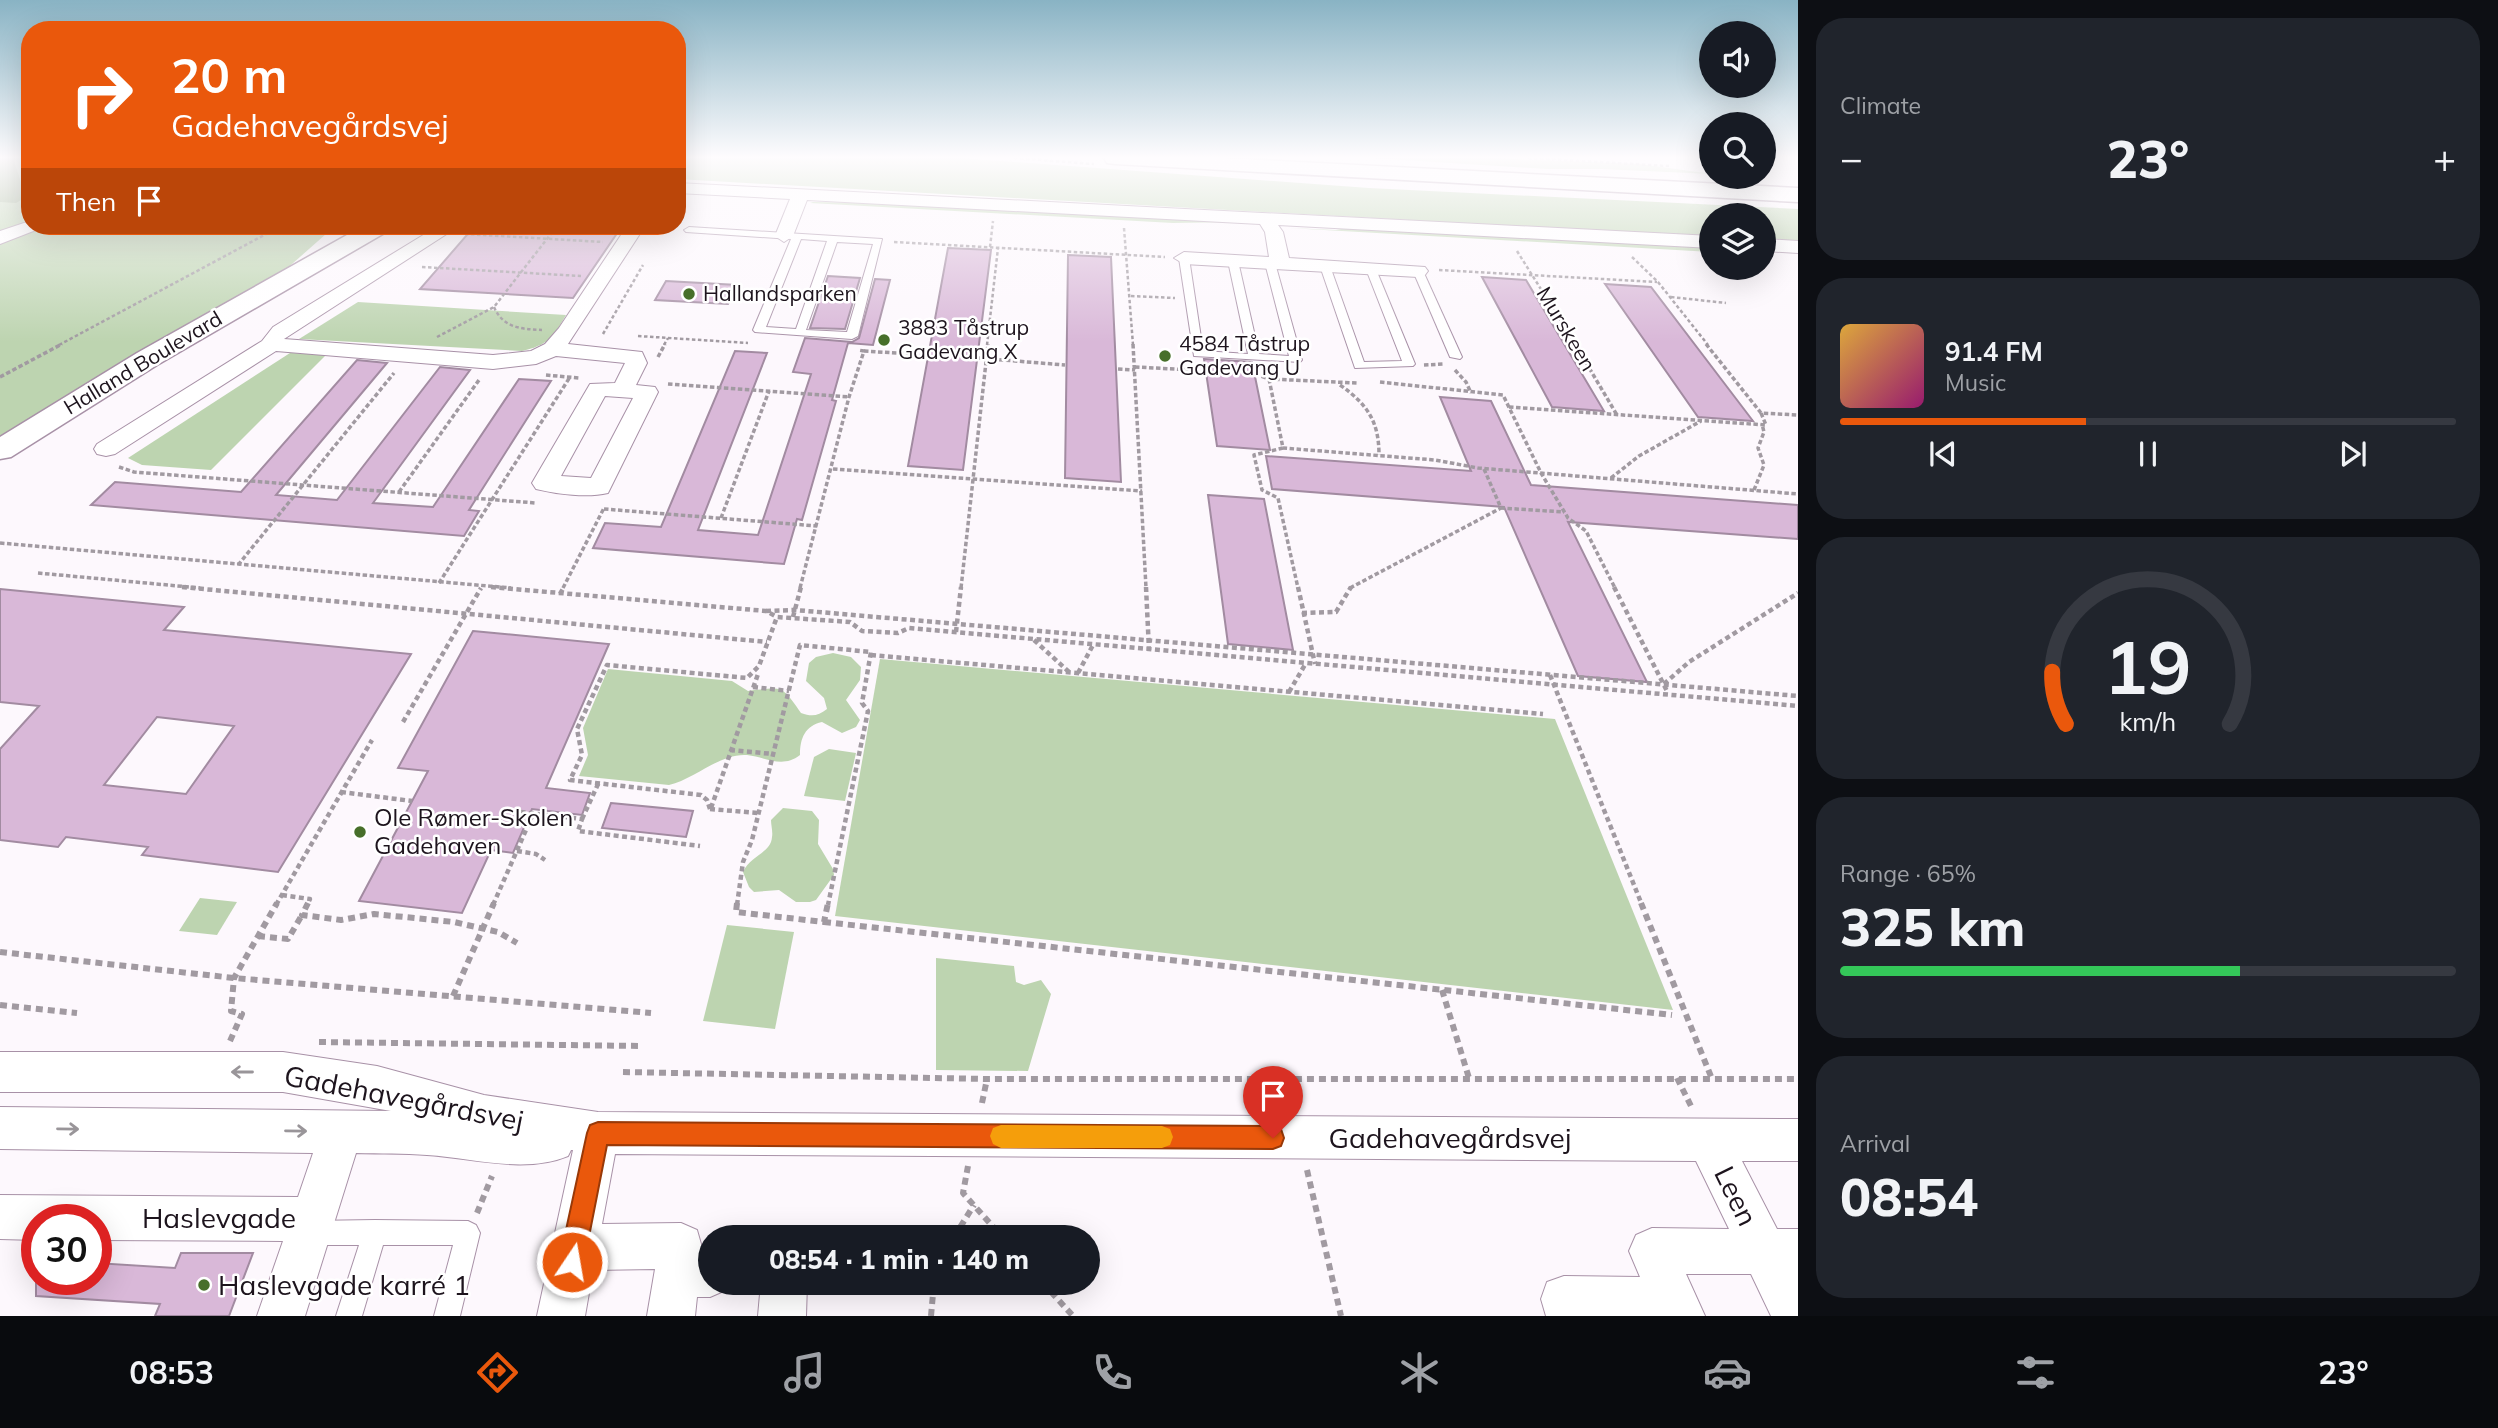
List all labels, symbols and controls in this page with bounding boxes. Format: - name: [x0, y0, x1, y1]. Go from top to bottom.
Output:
- map controls: [1699, 21, 1776, 280]
- button: sound: [1699, 21, 1776, 98]
- text: 20 m: [171, 44, 287, 105]
- icon: right: [56, 49, 147, 140]
- text: Climate: [1840, 91, 1921, 120]
- text: Gadehavegårdsvej: [171, 105, 449, 145]
- button: search: [1699, 112, 1776, 189]
- text: 23°: [2107, 126, 2189, 191]
- text: −: [1840, 134, 1863, 182]
- text: +: [2433, 134, 2456, 182]
- icon: arrive: [130, 182, 168, 220]
- text: Then: [56, 185, 116, 218]
- button: layers: [1699, 203, 1776, 280]
- place label: Hallandsparken: [703, 280, 857, 306]
- street label: Murskeen: [1532, 282, 1602, 375]
- marker: Hallandsparken: [681, 286, 697, 302]
- street label: Halland Boulevard: [59, 305, 226, 420]
- place label: 3883 Tåstrup Gadevang X: [898, 314, 1029, 364]
- place label: 4584 Tåstrup Gadevang U: [1179, 330, 1310, 380]
- marker: 3883 Tåstrup Gadevang X: [876, 332, 892, 348]
- text: 91.4 FM: [1945, 335, 2043, 368]
- marker: 4584 Tåstrup Gadevang U: [1157, 348, 1173, 364]
- text: Music: [1945, 368, 2006, 397]
- icon: previous: [1924, 435, 1962, 473]
- icon: pause: [2129, 435, 2167, 473]
- icon: next: [2334, 435, 2372, 473]
- text: 19: [2104, 621, 2192, 712]
- text: km/h: [2120, 706, 2176, 737]
- place label: Ole Rømer-Skolen Gadehaven: [374, 802, 573, 860]
- marker: Ole Rømer-Skolen Gadehaven: [352, 824, 368, 840]
- text: Range · 65%: [1840, 859, 1976, 888]
- text: 325 km: [1840, 894, 2025, 959]
- street label: Gadehavegårdsvej: [282, 1057, 527, 1138]
- one-way arrow: [231, 1065, 254, 1079]
- pin: [1243, 1066, 1303, 1138]
- icon: arrive: [1254, 1077, 1292, 1115]
- street label: Gadehavegårdsvej: [1329, 1120, 1571, 1155]
- one-way arrow: [56, 1122, 79, 1135]
- one-way arrow: [284, 1124, 307, 1138]
- text: Arrival: [1840, 1129, 1910, 1158]
- street label: Leen: [1707, 1160, 1766, 1231]
- text: 08:54: [1840, 1164, 1978, 1229]
- street label: Haslevgade: [142, 1200, 296, 1235]
- speed limit sign: 30: [21, 1204, 112, 1295]
- position arrow: [535, 1225, 609, 1299]
- text: 08:54 · 1 min · 140 m: [769, 1243, 1029, 1276]
- place label: Haslevgade karré 1: [218, 1267, 470, 1302]
- marker: Haslevgade karré 1: [196, 1277, 212, 1293]
- icon: directions: [473, 1348, 522, 1397]
- icon: music: [780, 1348, 829, 1397]
- icon: phone: [1088, 1348, 1137, 1397]
- icon: climate: [1395, 1348, 1444, 1397]
- icon: car: [1703, 1348, 1752, 1397]
- icon: filters: [2011, 1348, 2060, 1397]
- text: 08:53: [129, 1352, 214, 1392]
- text: 23°: [2318, 1352, 2369, 1392]

